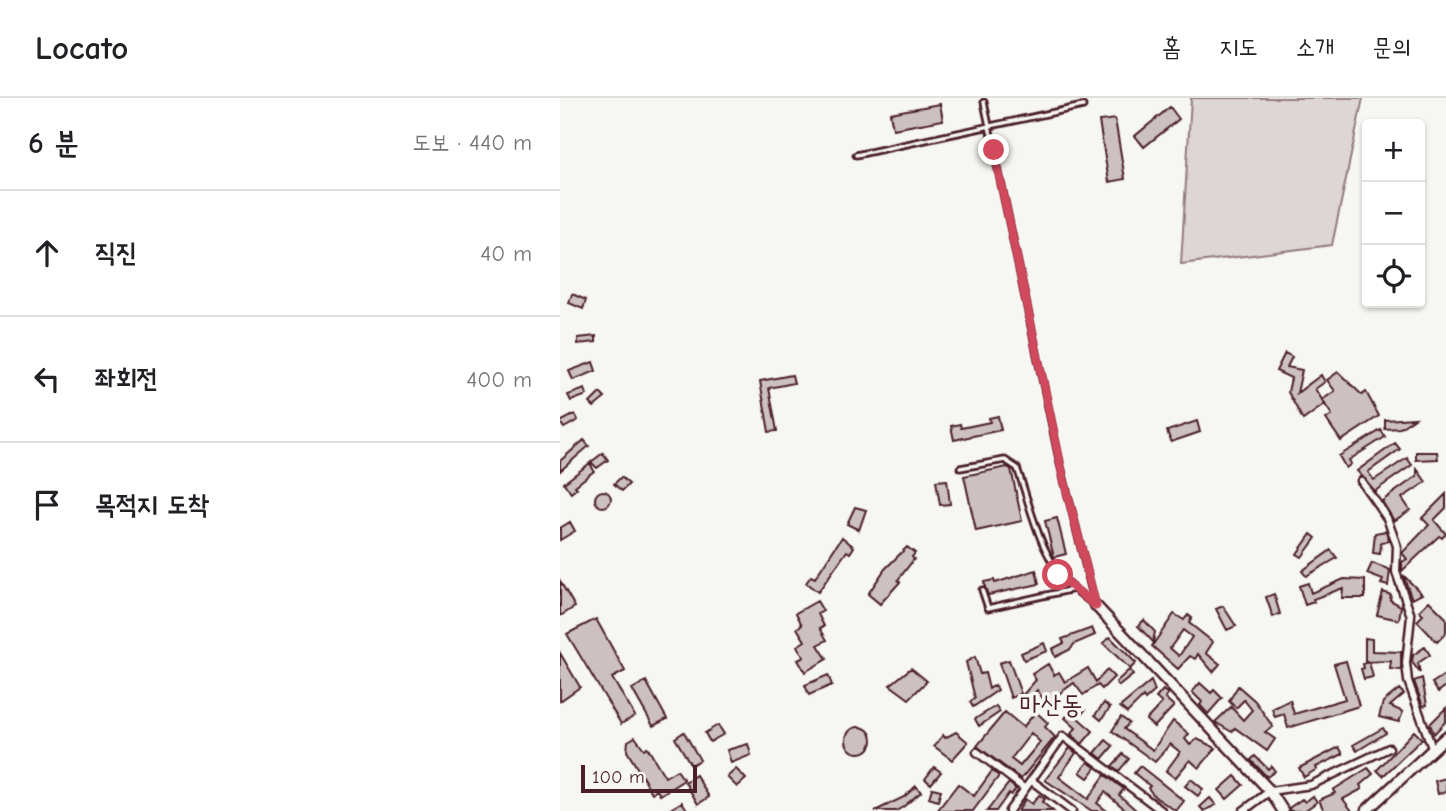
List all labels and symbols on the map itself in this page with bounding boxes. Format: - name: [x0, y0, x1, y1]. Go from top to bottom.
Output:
- route end: [978, 134, 1009, 165]
- route start: [1042, 559, 1073, 590]
- district label: 마산동: [1020, 690, 1082, 720]
- scale bar: [581, 762, 696, 794]

